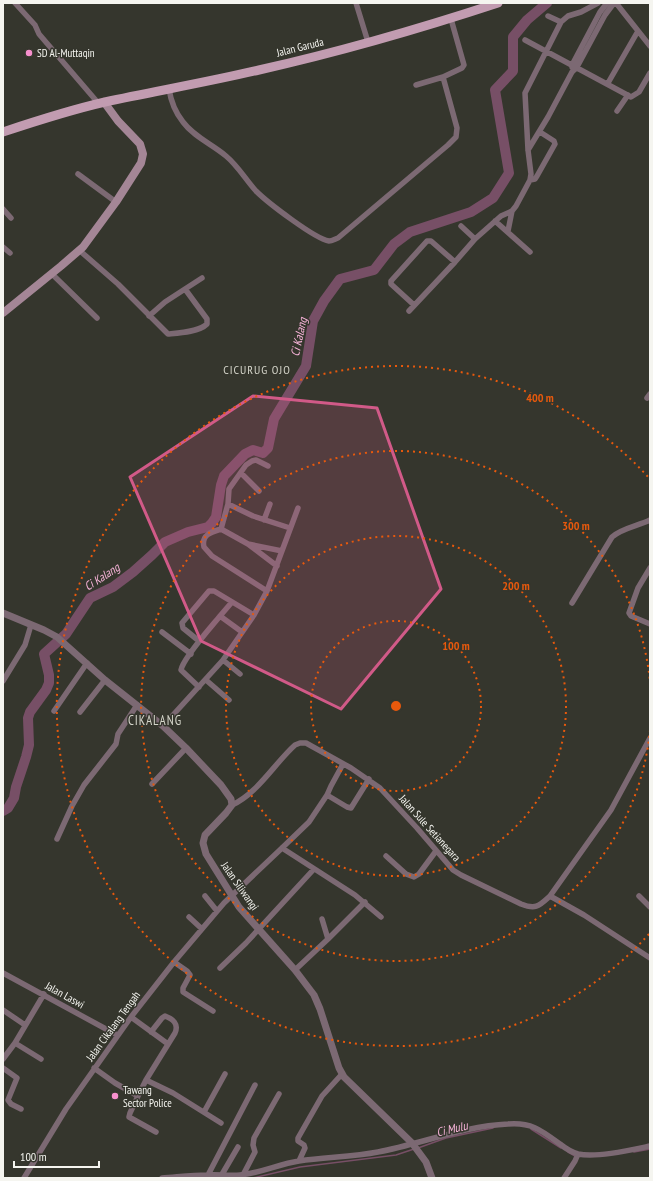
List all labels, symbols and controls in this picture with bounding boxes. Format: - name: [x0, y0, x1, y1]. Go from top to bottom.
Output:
- street label: Jalan Garuda: [274, 34, 325, 60]
- place label: SD Al-Muttaqin: [37, 46, 95, 60]
- marker: SD Al-Muttaqin: [24, 48, 34, 58]
- water label: Ci Kalang: [287, 315, 310, 358]
- district label: CICURUG OJO: [223, 362, 291, 377]
- text: 400 m: [526, 390, 554, 405]
- text: 300 m: [562, 518, 590, 533]
- water label: Ci Kalang: [81, 559, 123, 594]
- text: 200 m: [502, 578, 530, 593]
- text: 100 m: [442, 638, 470, 653]
- centre of rings: [389, 699, 403, 713]
- district label: CIKALANG: [128, 712, 182, 729]
- street label: Jalan Sule Setianegara: [396, 791, 464, 864]
- street label: Jalan Siliwangi: [218, 858, 262, 913]
- street label: Jalan Laswi: [42, 978, 87, 1011]
- street label: Jalan Cikalang Tengah: [82, 988, 143, 1065]
- place label: Tawang Sector Police: [123, 1083, 172, 1110]
- marker: Tawang Sector Police: [110, 1091, 120, 1101]
- water label: Ci Mulu: [435, 1117, 470, 1139]
- scale bar: [14, 1143, 99, 1169]
- text: 100 m: [20, 1149, 47, 1164]

